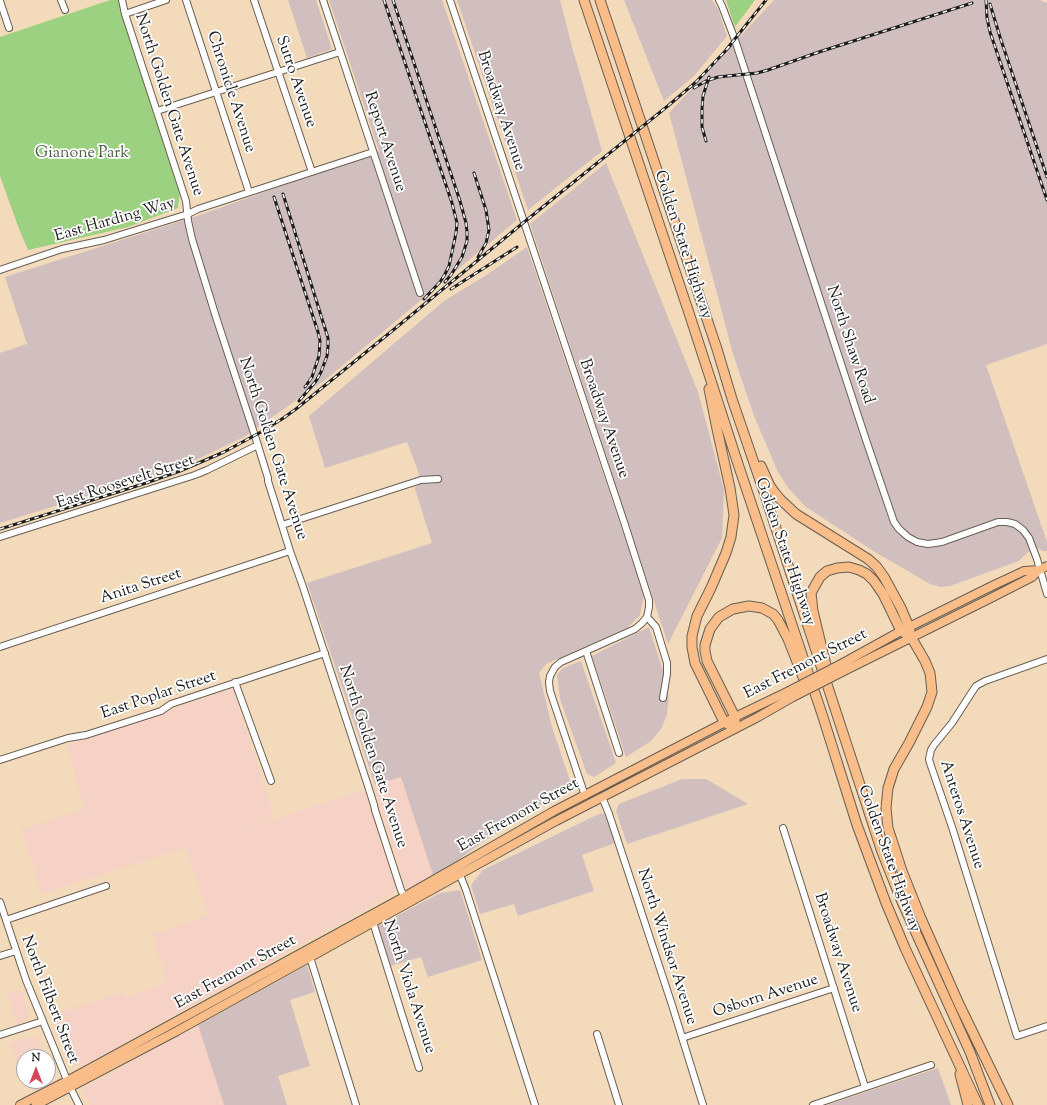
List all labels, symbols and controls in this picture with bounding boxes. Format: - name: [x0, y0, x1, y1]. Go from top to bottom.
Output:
- street label: North Golden Gate Avenue: [129, 11, 207, 199]
- street label: Chronicle Avenue: [201, 29, 259, 155]
- street label: Sutro Avenue: [270, 34, 320, 130]
- street label: Broadway Avenue: [472, 49, 528, 173]
- street label: Report Avenue: [359, 89, 409, 195]
- park label: Gianone Park: [35, 144, 129, 164]
- street label: Golden State Highway: [649, 168, 715, 322]
- street label: East Harding Way: [53, 195, 177, 247]
- street label: North Shaw Road: [821, 284, 877, 406]
- street label: North Golden Gate Avenue: [233, 355, 311, 543]
- street label: Broadway Avenue: [574, 357, 632, 481]
- street label: East Roosevelt Street: [55, 452, 197, 514]
- street label: Golden State Highway: [750, 476, 818, 628]
- street label: Anita Street: [98, 565, 184, 609]
- street label: East Fremont Street: [741, 626, 871, 704]
- street label: North Golden Gate Avenue: [333, 663, 411, 851]
- street label: East Poplar Street: [99, 667, 219, 725]
- street label: Anteros Avenue: [934, 758, 988, 872]
- street label: East Fremont Street: [455, 775, 583, 857]
- street label: Golden State Highway: [852, 783, 924, 935]
- street label: North Windsor Avenue: [632, 866, 700, 1028]
- street label: Broadway Avenue: [809, 891, 865, 1015]
- street label: North Viola Avenue: [377, 918, 439, 1056]
- street label: East Fremont Street: [172, 932, 300, 1014]
- street label: North Filbert Street: [16, 933, 82, 1067]
- street label: Osborn Avenue: [711, 971, 821, 1023]
- north arrow: [16, 1049, 56, 1089]

